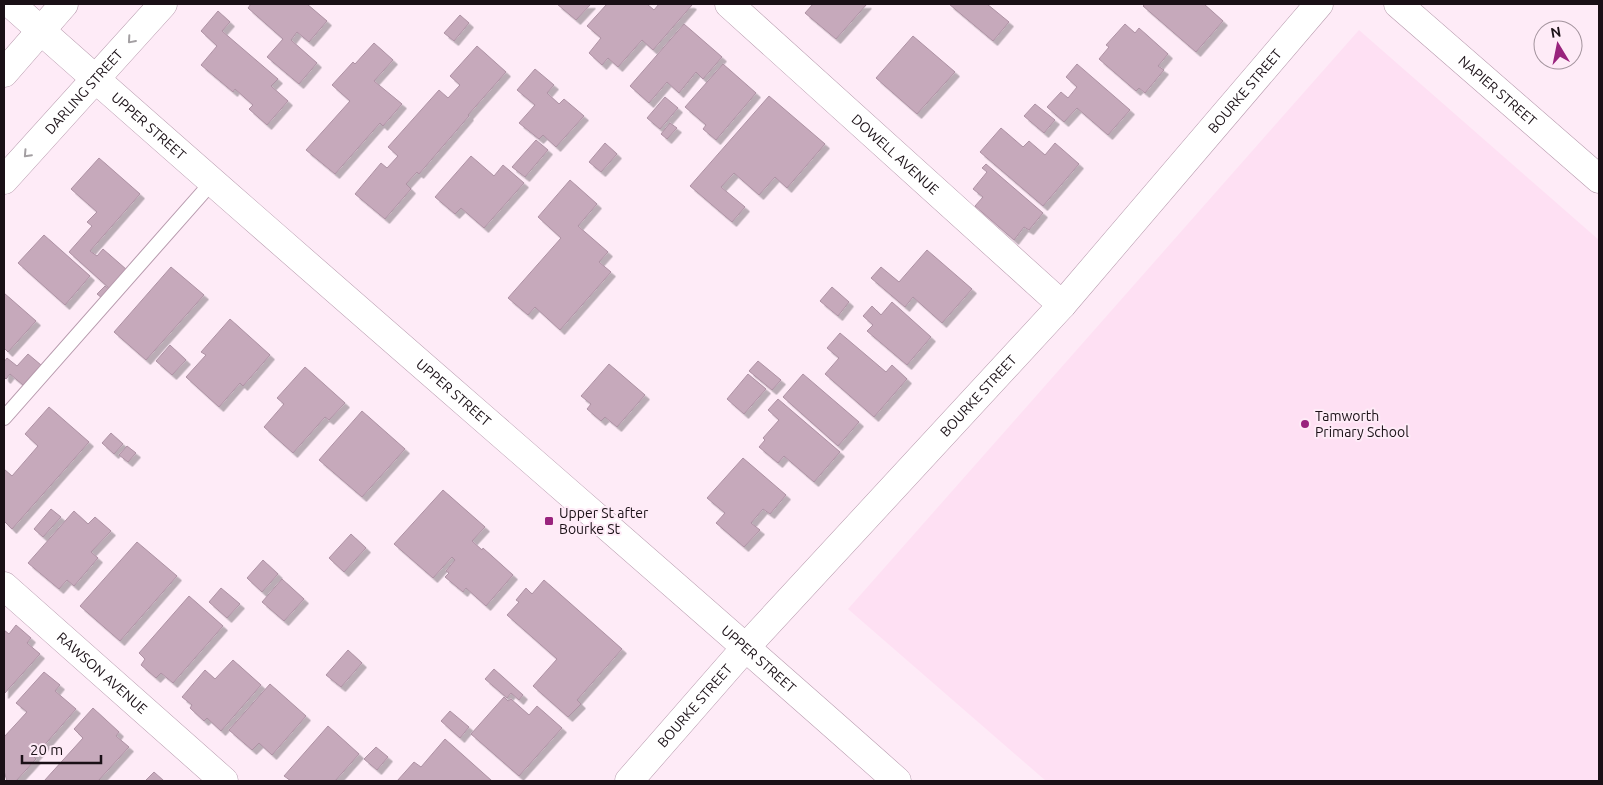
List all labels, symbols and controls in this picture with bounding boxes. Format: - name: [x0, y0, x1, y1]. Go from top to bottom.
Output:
- north arrow: [1533, 20, 1583, 70]
- text: N: [1549, 23, 1562, 41]
- one-way arrow: [127, 35, 136, 44]
- street label: DARLING STREET: [42, 46, 126, 137]
- street label: BOURKE STREET: [1205, 46, 1285, 136]
- street label: NAPIER STREET: [1455, 52, 1540, 129]
- street label: UPPER STREET: [108, 89, 189, 163]
- street label: DOWELL AVENUE: [848, 111, 942, 198]
- one-way arrow: [24, 149, 33, 158]
- street label: BOURKE STREET: [937, 352, 1020, 440]
- street label: UPPER STREET: [413, 356, 494, 429]
- place label: Tamworth Primary School: [1315, 408, 1409, 440]
- marker: Tamworth Primary School: [1299, 418, 1311, 430]
- place label: Upper St after Bourke St: [559, 505, 649, 537]
- marker: Upper St after Bourke St: [543, 515, 555, 527]
- street label: UPPER STREET: [718, 622, 799, 696]
- street label: RAWSON AVENUE: [54, 629, 150, 717]
- street label: BOURKE STREET: [654, 661, 735, 751]
- scale bar: [22, 732, 101, 764]
- text: 20 m: [30, 741, 63, 758]

